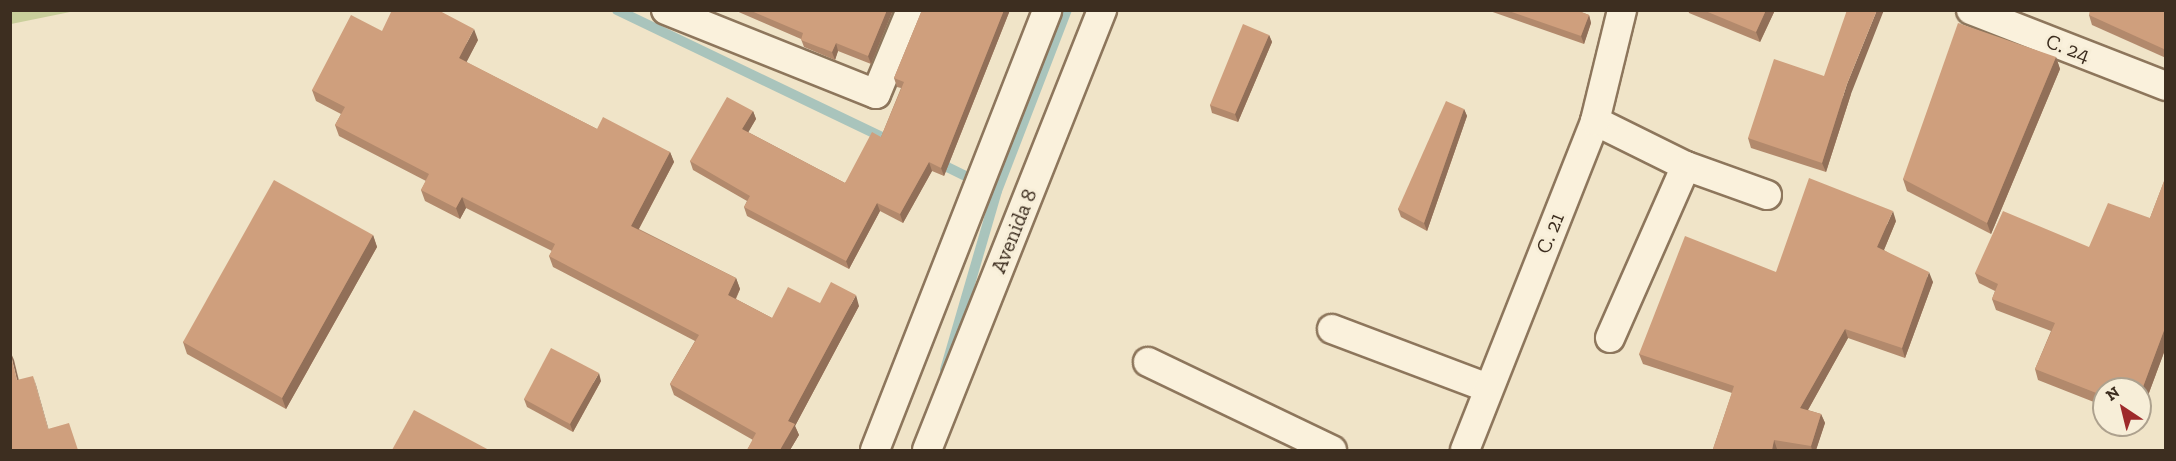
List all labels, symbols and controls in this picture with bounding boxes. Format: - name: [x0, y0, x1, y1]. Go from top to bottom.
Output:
- street label: C. 24: [2043, 28, 2093, 68]
- street label: Avenida 8: [986, 185, 1042, 277]
- street label: C. 21: [1531, 209, 1569, 257]
- north arrow: [2092, 377, 2152, 437]
- text: N: [2102, 382, 2123, 405]

